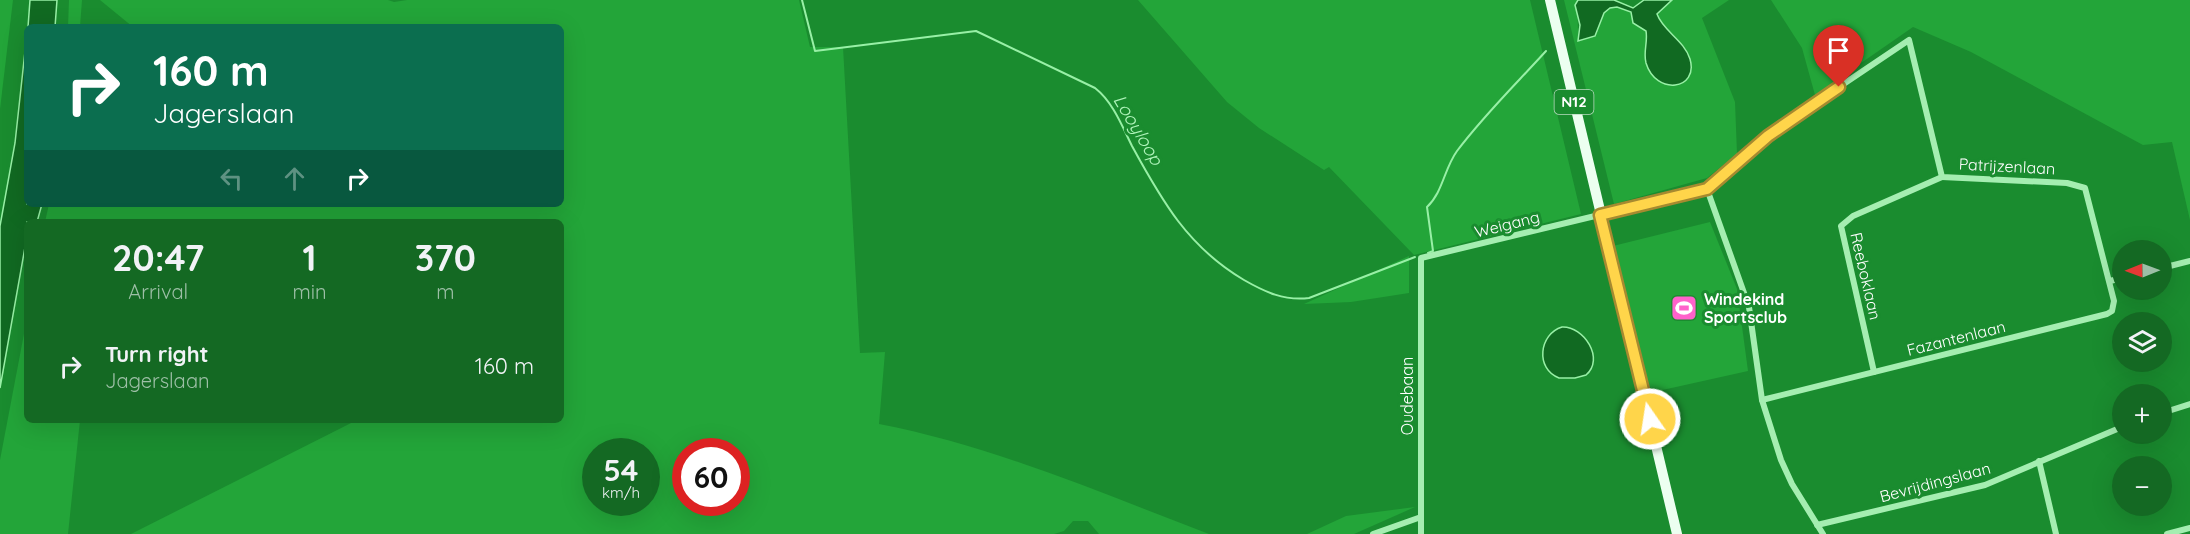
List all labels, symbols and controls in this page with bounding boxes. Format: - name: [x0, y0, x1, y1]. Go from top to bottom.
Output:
- pin: [1813, 25, 1864, 87]
- icon: arrive: [1822, 34, 1855, 67]
- text: 160 m: [153, 44, 269, 97]
- icon: right: [54, 48, 132, 126]
- water label: Looyloop: [1108, 90, 1169, 170]
- road number: N12: [1554, 90, 1594, 114]
- text: Jagerslaan: [153, 96, 294, 130]
- street label: Patrijzenlaan: [1958, 153, 2056, 179]
- icon: left: [215, 162, 248, 195]
- icon: ahead: [278, 162, 311, 195]
- icon: right: [341, 162, 374, 195]
- street label: Weigang: [1472, 206, 1542, 242]
- street label: Reeboklaan: [1846, 230, 1886, 322]
- text: 20:47: [112, 235, 204, 280]
- text: 1: [303, 235, 317, 280]
- text: 370: [415, 235, 476, 280]
- north arrow: [2112, 240, 2172, 300]
- map controls: [2112, 240, 2172, 516]
- text: Arrival: [128, 279, 188, 304]
- text: min: [292, 279, 327, 304]
- text: m: [436, 279, 454, 304]
- place label: Windekind Sportsclub: [1704, 289, 1787, 327]
- sports icon: Windekind Sportsclub: [1669, 293, 1699, 323]
- button: layers: [2112, 312, 2172, 372]
- street label: Fazantenlaan: [1905, 316, 2007, 360]
- text: Turn right: [105, 340, 209, 368]
- icon: right: [54, 350, 87, 383]
- text: 160 m: [475, 352, 534, 380]
- street label: Oudebaan: [1397, 357, 1417, 435]
- text: Jagerslaan: [105, 368, 210, 393]
- button: +: [2112, 384, 2172, 444]
- position arrow: [1618, 387, 1682, 451]
- speed limit sign: 60: [672, 438, 750, 516]
- text: 54: [604, 451, 638, 489]
- button: −: [2112, 456, 2172, 516]
- street label: Bevrijdingslaan: [1877, 458, 1993, 506]
- text: km/h: [602, 483, 640, 502]

